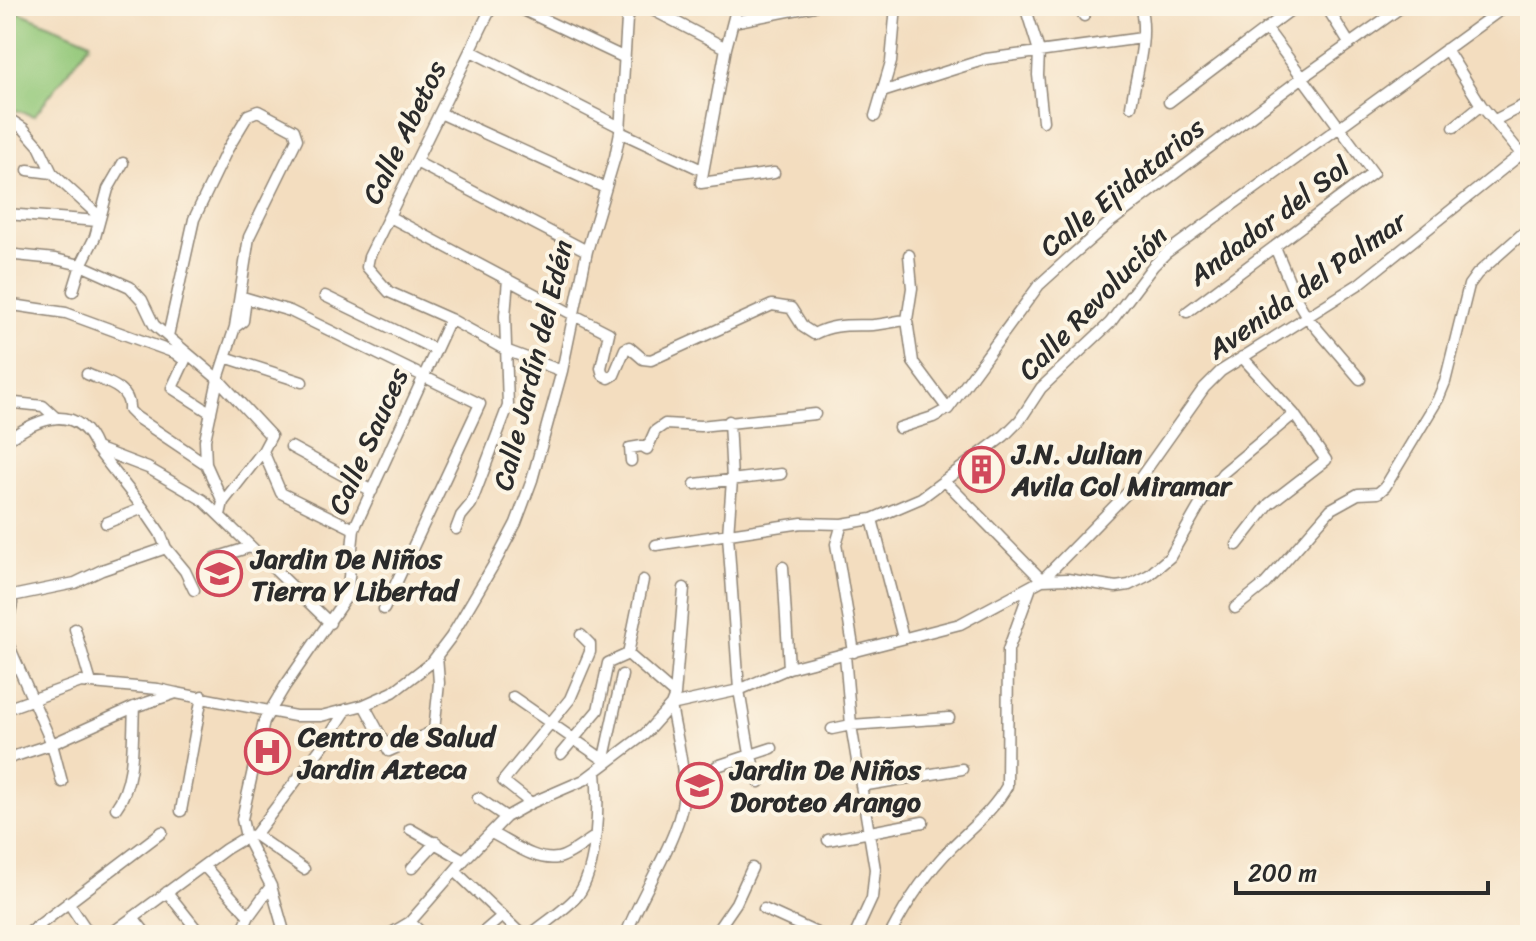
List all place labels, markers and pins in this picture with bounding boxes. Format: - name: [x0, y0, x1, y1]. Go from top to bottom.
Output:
- place label: J.N. Julian Avila Col Miramar: [1010, 429, 1234, 510]
- building icon: J.N. Julian Avila Col Miramar: [957, 445, 1005, 493]
- place label: Jardin De Niños Tierra Y Libertad: [249, 534, 460, 615]
- school or university icon: Jardin De Niños Tierra Y Libertad: [196, 550, 244, 598]
- place label: Centro de Salud Jardin Azteca: [296, 712, 497, 793]
- hospital icon: Centro de Salud Jardin Azteca: [243, 728, 291, 776]
- place label: Jardin De Niños Doroteo Arango: [728, 745, 922, 826]
- school or university icon: Jardin De Niños Doroteo Arango: [675, 761, 723, 809]

